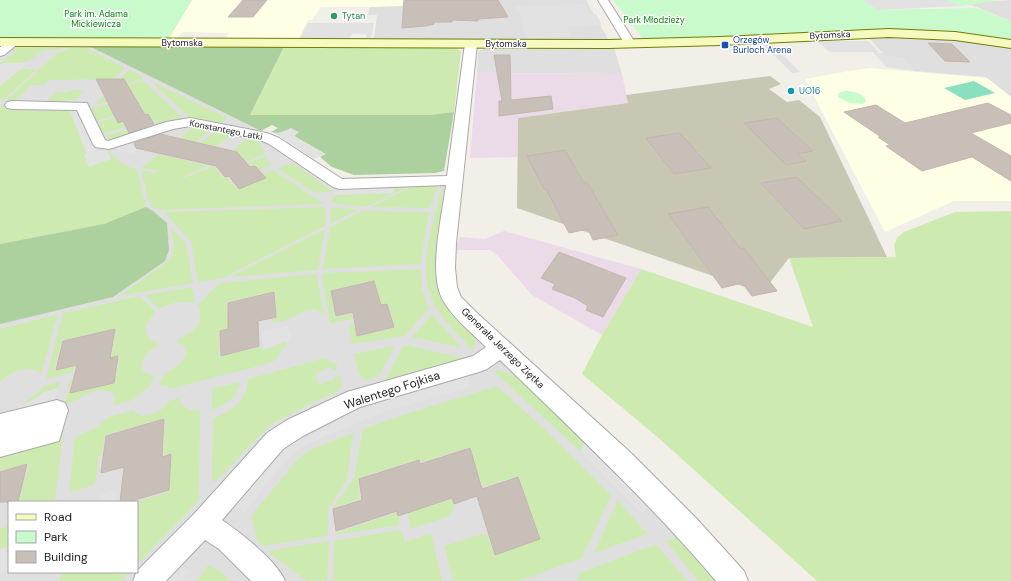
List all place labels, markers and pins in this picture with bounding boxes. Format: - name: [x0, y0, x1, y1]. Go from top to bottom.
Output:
- place label: Tytan: [342, 10, 365, 22]
- marker: Tytan: [329, 11, 339, 21]
- place label: Orzegów Burloch Arena: [733, 34, 791, 56]
- marker: Orzegów Burloch Arena: [720, 40, 730, 50]
- place label: UO16: [799, 85, 821, 97]
- marker: UO16: [786, 86, 796, 96]

